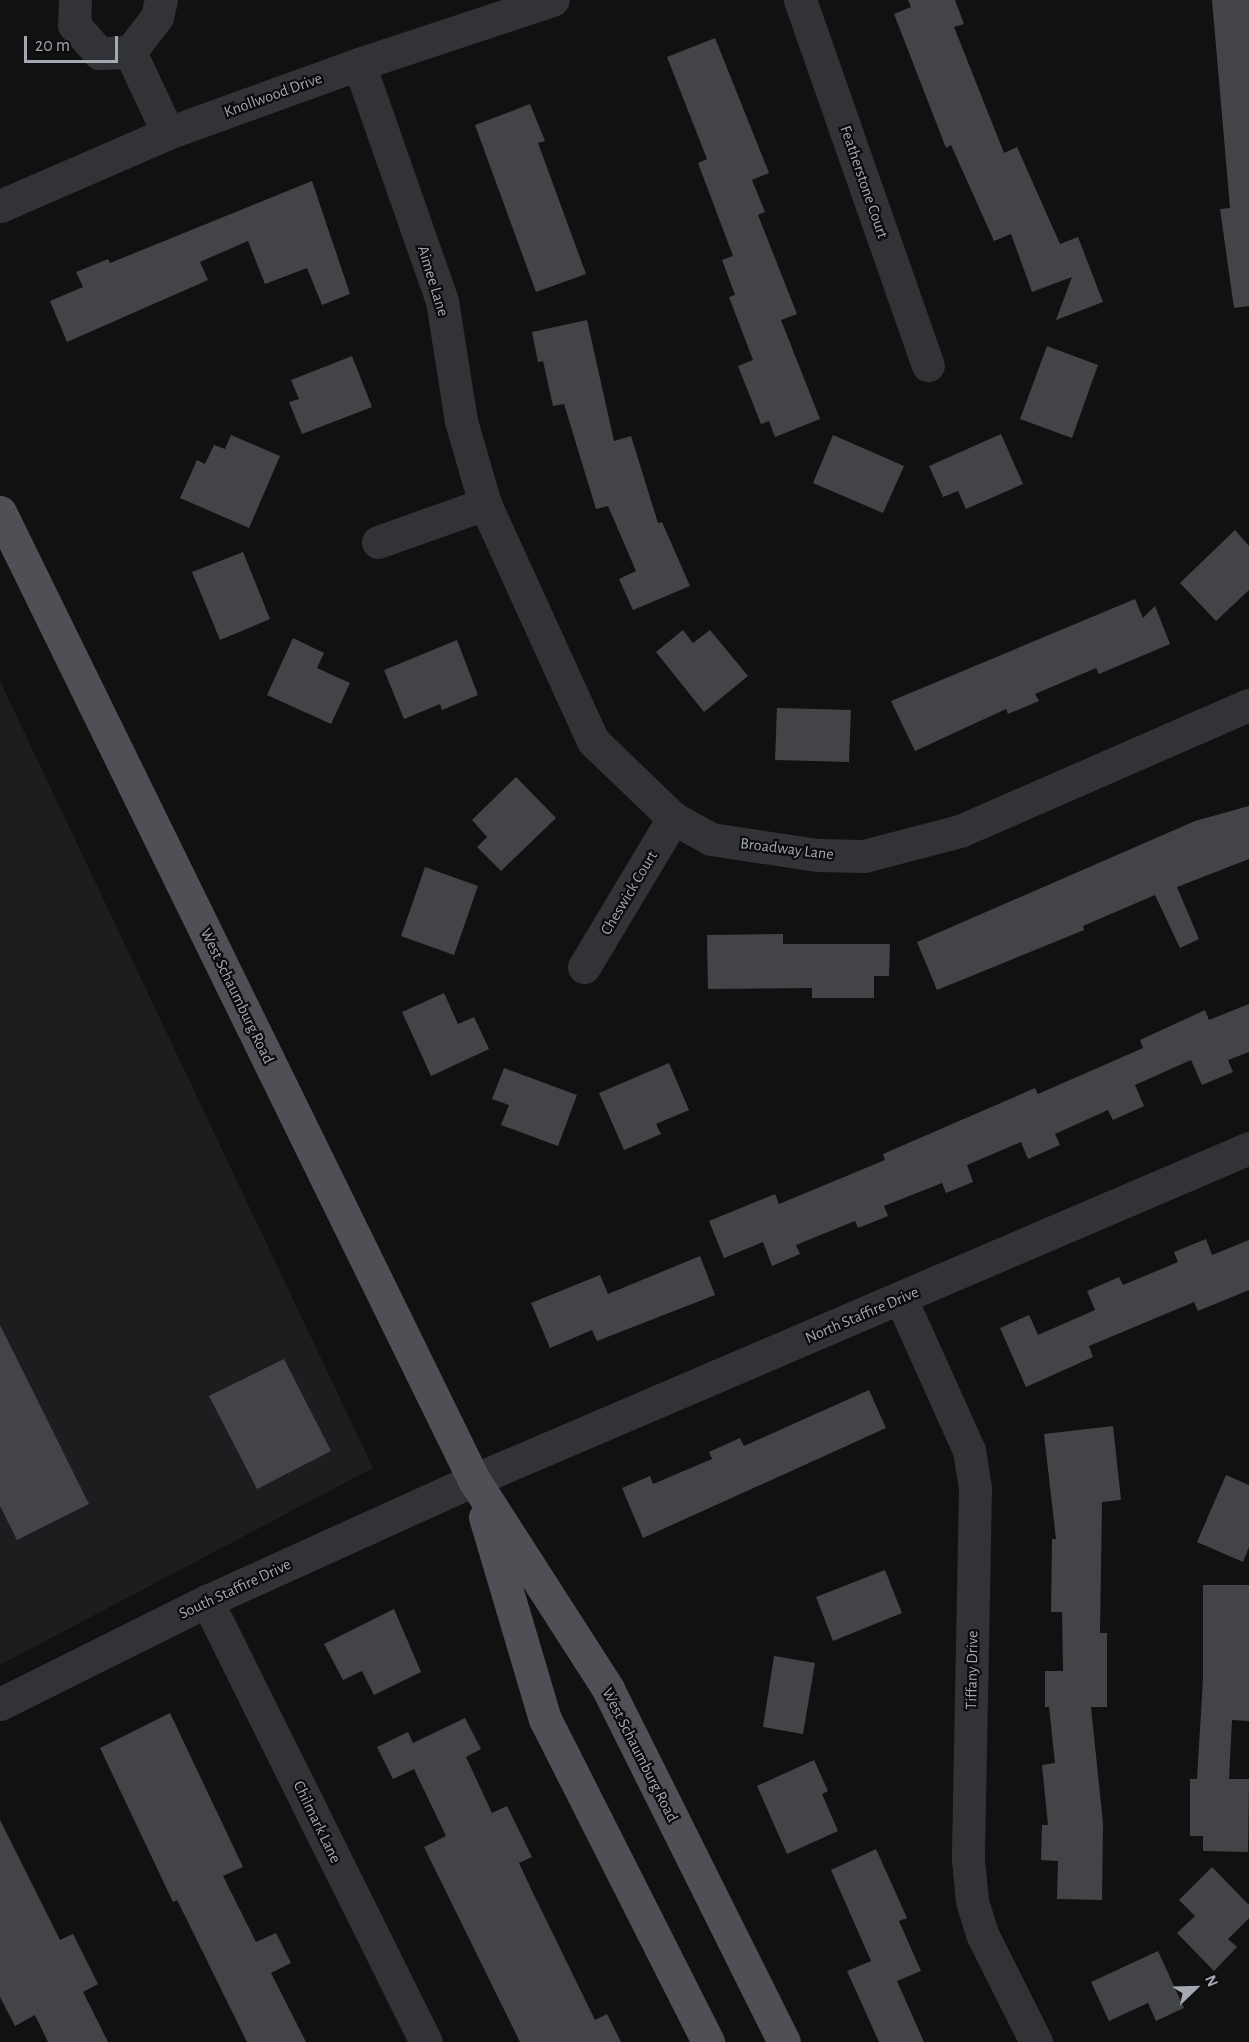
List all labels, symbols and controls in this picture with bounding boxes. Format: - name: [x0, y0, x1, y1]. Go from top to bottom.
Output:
- scale bar: [27, 24, 122, 62]
- text: 20 m: [35, 37, 70, 55]
- street label: Knollwood Drive: [221, 68, 325, 122]
- street label: Featherstone Court: [836, 123, 892, 241]
- street label: Aimee Lane: [413, 243, 453, 319]
- street label: Broadway Lane: [739, 834, 835, 864]
- street label: Cheswick Court: [596, 847, 662, 939]
- street label: West Schaumburg Road: [196, 925, 278, 1067]
- street label: North Staffire Drive: [802, 1282, 922, 1348]
- street label: South Staffire Drive: [176, 1555, 294, 1623]
- street label: Tiffany Drive: [962, 1630, 982, 1710]
- street label: West Schaumburg Road: [598, 1685, 682, 1825]
- street label: Chilmark Lane: [289, 1778, 345, 1866]
- north arrow: [1165, 1958, 1225, 2018]
- text: N: [1202, 1973, 1221, 1989]

